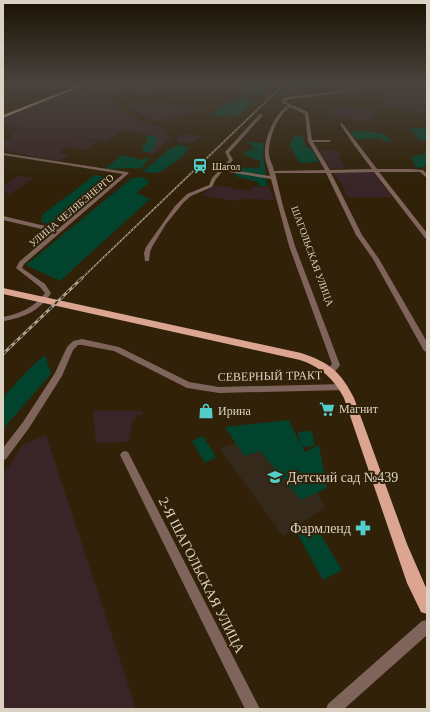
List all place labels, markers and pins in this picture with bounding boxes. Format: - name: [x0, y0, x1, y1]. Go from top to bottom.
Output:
- station icon: Шагол: [191, 157, 209, 175]
- place label: Шагол: [212, 161, 240, 172]
- supermarket icon: Магнит: [318, 400, 336, 418]
- shop icon: Ирина: [197, 402, 215, 420]
- place label: Магнит: [339, 402, 379, 416]
- place label: Ирина: [218, 404, 252, 418]
- school or university icon: Детский сад №439: [266, 468, 284, 486]
- place label: Детский сад №439: [287, 470, 398, 485]
- pharmacy icon: Фармленд: [354, 519, 372, 537]
- place label: Фармленд: [290, 521, 351, 536]

